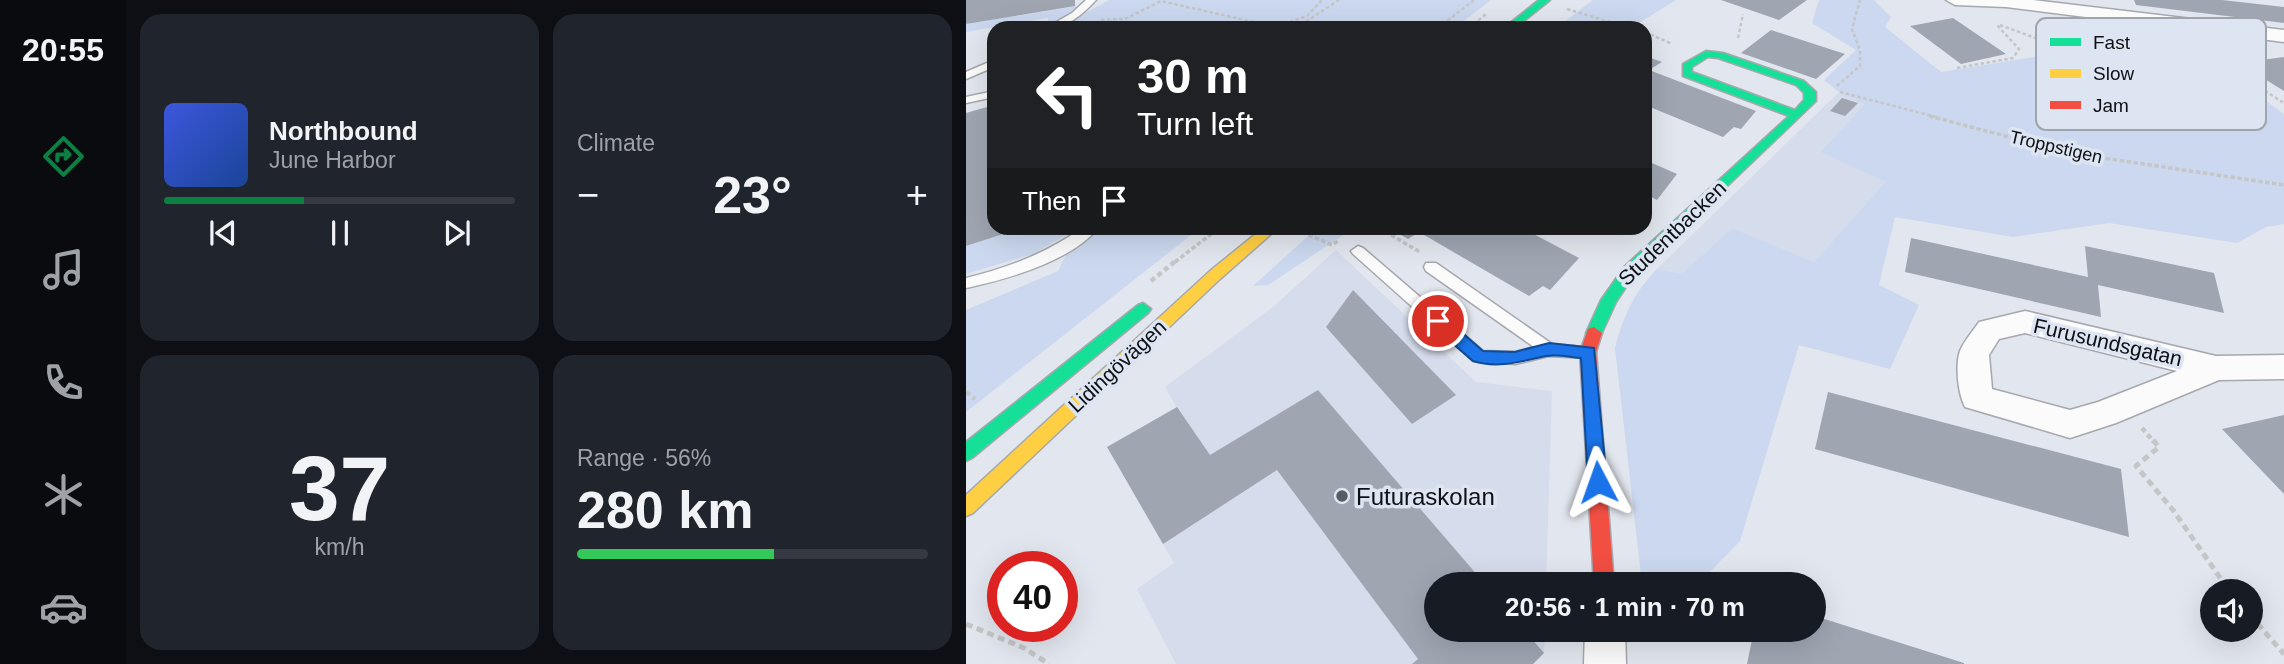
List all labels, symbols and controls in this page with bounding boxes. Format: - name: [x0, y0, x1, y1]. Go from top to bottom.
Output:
- legend: [2036, 18, 2266, 130]
- text: 20:55: [22, 32, 104, 68]
- text: Fast: [2093, 32, 2131, 53]
- icon: left: [1022, 49, 1113, 140]
- text: 30 m: [1137, 49, 1249, 103]
- text: Slow: [2093, 63, 2134, 84]
- text: Jam: [2093, 95, 2129, 116]
- text: Turn left: [1137, 106, 1253, 142]
- text: Northbound: [269, 116, 418, 146]
- street label: Troppstigen: [2008, 127, 2104, 167]
- text: Climate: [577, 130, 655, 156]
- icon: directions: [39, 132, 88, 181]
- text: June Harbor: [269, 147, 396, 173]
- text: 23°: [713, 166, 792, 224]
- text: −: [577, 174, 599, 216]
- text: +: [906, 174, 928, 216]
- street label: Studentbacken: [1614, 176, 1730, 290]
- icon: arrive: [1095, 182, 1133, 220]
- text: Then: [1022, 186, 1081, 216]
- icon: previous: [204, 214, 242, 252]
- icon: pause: [321, 214, 359, 252]
- icon: next: [438, 214, 476, 252]
- icon: music: [39, 245, 88, 294]
- pin: [1408, 291, 1468, 351]
- icon: arrive: [1419, 302, 1457, 340]
- street label: Furusundsgatan: [2031, 314, 2185, 370]
- street label: Lidingövägen: [1063, 315, 1171, 417]
- icon: phone: [39, 358, 88, 407]
- text: 37: [289, 438, 390, 539]
- text: Range · 56%: [577, 445, 711, 471]
- position arrow: [1561, 445, 1635, 519]
- icon: climate: [39, 470, 88, 519]
- text: 280 km: [577, 481, 753, 539]
- place label: Futuraskolan: [1356, 483, 1495, 510]
- marker: Futuraskolan: [1334, 488, 1350, 504]
- text: km/h: [315, 534, 364, 560]
- speed limit sign: 40: [987, 551, 1078, 642]
- map controls: [2200, 579, 2263, 642]
- button: sound: [2200, 579, 2263, 642]
- icon: car: [39, 583, 88, 632]
- text: 20:56 · 1 min · 70 m: [1505, 592, 1745, 622]

